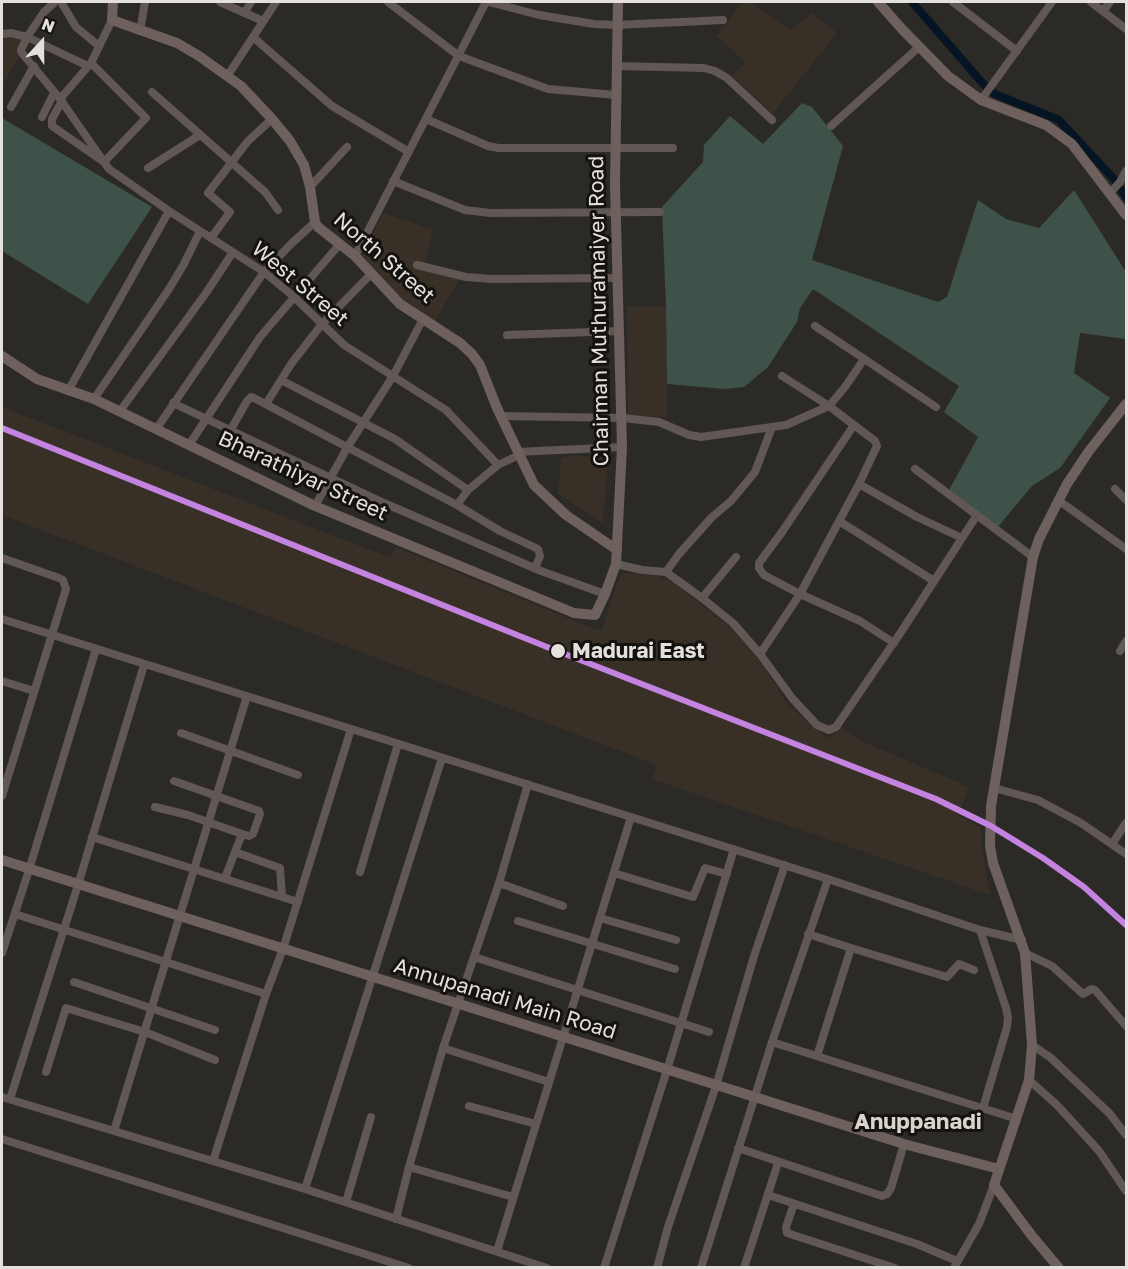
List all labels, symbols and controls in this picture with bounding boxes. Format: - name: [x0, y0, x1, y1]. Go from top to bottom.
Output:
- north arrow: [12, 12, 72, 72]
- text: N: [39, 14, 58, 37]
- street label: Chairman Muthuramaiyer Road: [584, 155, 614, 467]
- street label: North Street: [328, 207, 440, 309]
- street label: West Street: [247, 236, 353, 332]
- street label: Bharathiyar Street: [214, 426, 392, 526]
- place label: Madurai East: [572, 638, 705, 664]
- marker: Madurai East: [549, 642, 567, 660]
- street label: Annupanadi Main Road: [391, 953, 619, 1045]
- district label: Anuppanadi: [854, 1109, 982, 1135]

